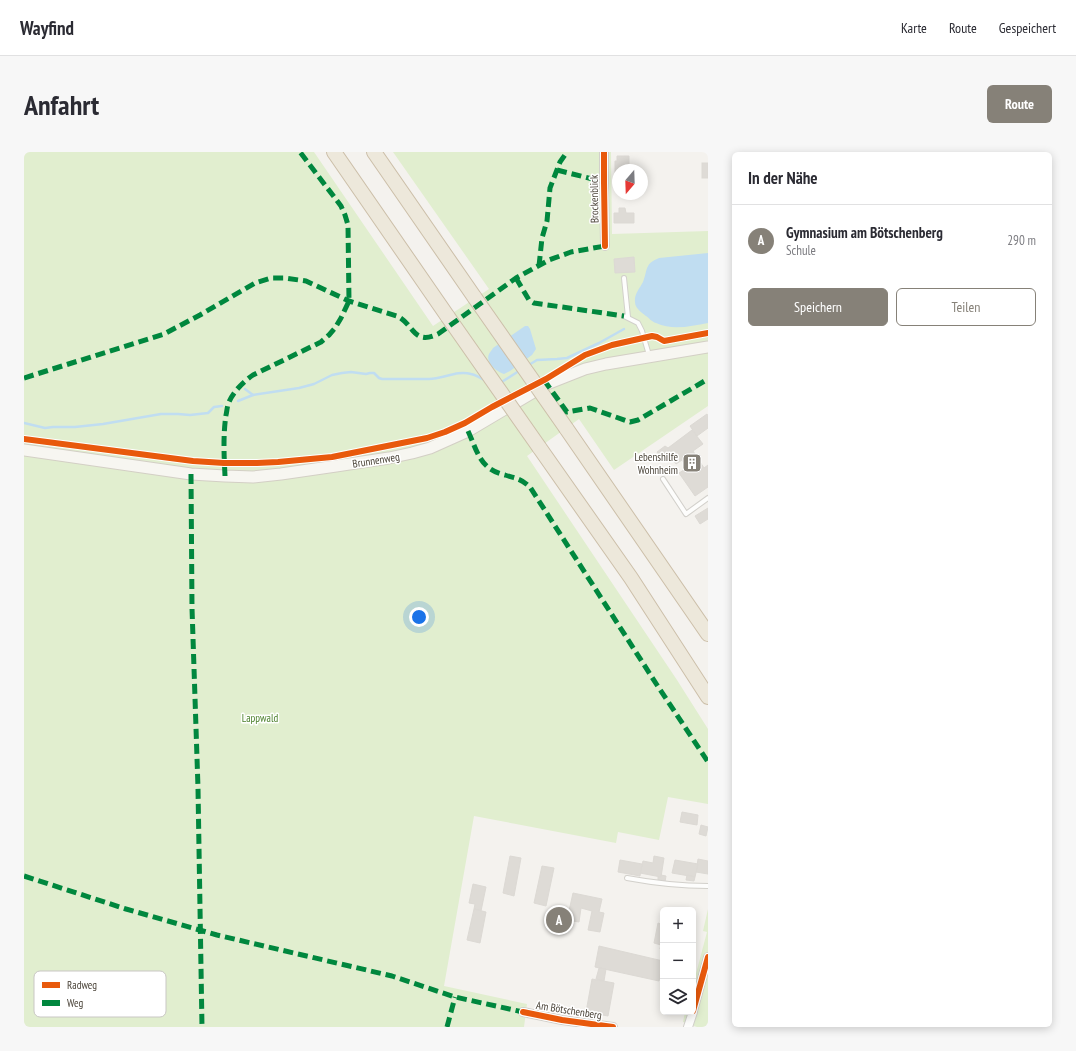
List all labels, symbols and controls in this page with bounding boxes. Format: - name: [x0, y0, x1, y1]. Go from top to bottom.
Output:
- text: Wayfind: [20, 16, 74, 40]
- text: Karte: [901, 19, 927, 37]
- text: Route: [949, 19, 977, 37]
- text: Gespeichert: [999, 19, 1056, 37]
- button: Route: [987, 85, 1052, 123]
- text: Anfahrt: [24, 86, 99, 123]
- north arrow: [612, 164, 648, 200]
- text: In der Nähe: [748, 167, 818, 189]
- street label: Brockenblick: [587, 174, 601, 223]
- text: Gymnasium am Bötschenberg: [786, 223, 943, 242]
- text: A: [758, 232, 764, 249]
- text: 290 m: [1007, 232, 1036, 249]
- text: Schule: [786, 242, 816, 259]
- button: Speichern: [748, 288, 888, 326]
- button: Teilen: [896, 288, 1036, 326]
- street label: Brunnenweg: [351, 449, 401, 471]
- place label: Lebenshilfe Wohnheim: [634, 450, 678, 477]
- building icon: Lebenshilfe Wohnheim: [681, 452, 703, 474]
- your location: [409, 607, 429, 627]
- park label: Lappwald: [242, 711, 278, 725]
- pin: A: [546, 905, 572, 935]
- map controls: [660, 907, 696, 1015]
- button: +: [660, 907, 696, 943]
- button: −: [660, 943, 696, 979]
- legend: [34, 971, 166, 1017]
- text: Radweg: [67, 978, 97, 992]
- button: layers: [660, 979, 696, 1015]
- text: Weg: [67, 996, 83, 1010]
- street label: Am Bötschenberg: [535, 998, 603, 1022]

